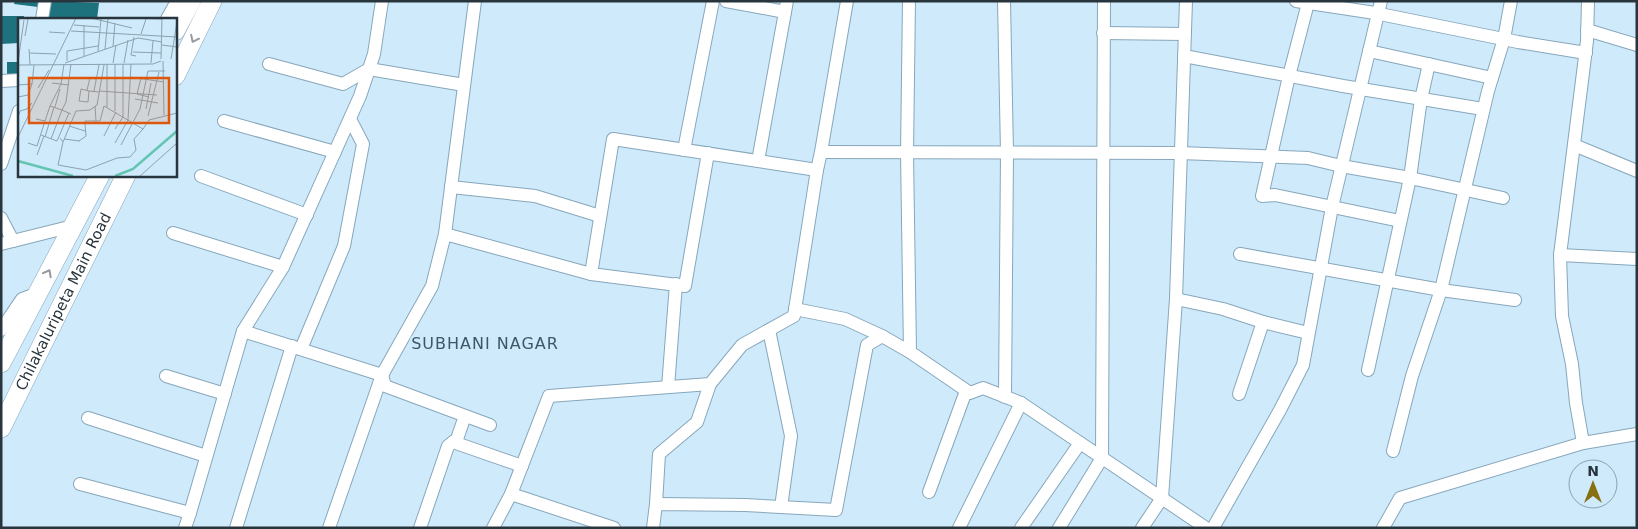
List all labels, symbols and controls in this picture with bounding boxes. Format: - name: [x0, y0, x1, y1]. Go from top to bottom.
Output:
- inset map: [18, 18, 176, 176]
- one-way arrow: [189, 34, 200, 43]
- street label: Chilakaluripeta Main Road: [12, 210, 115, 394]
- one-way arrow: [42, 269, 52, 278]
- district label: SUBHANI NAGAR: [411, 334, 559, 353]
- north arrow: [1568, 459, 1618, 509]
- text: N: [1587, 463, 1599, 479]

